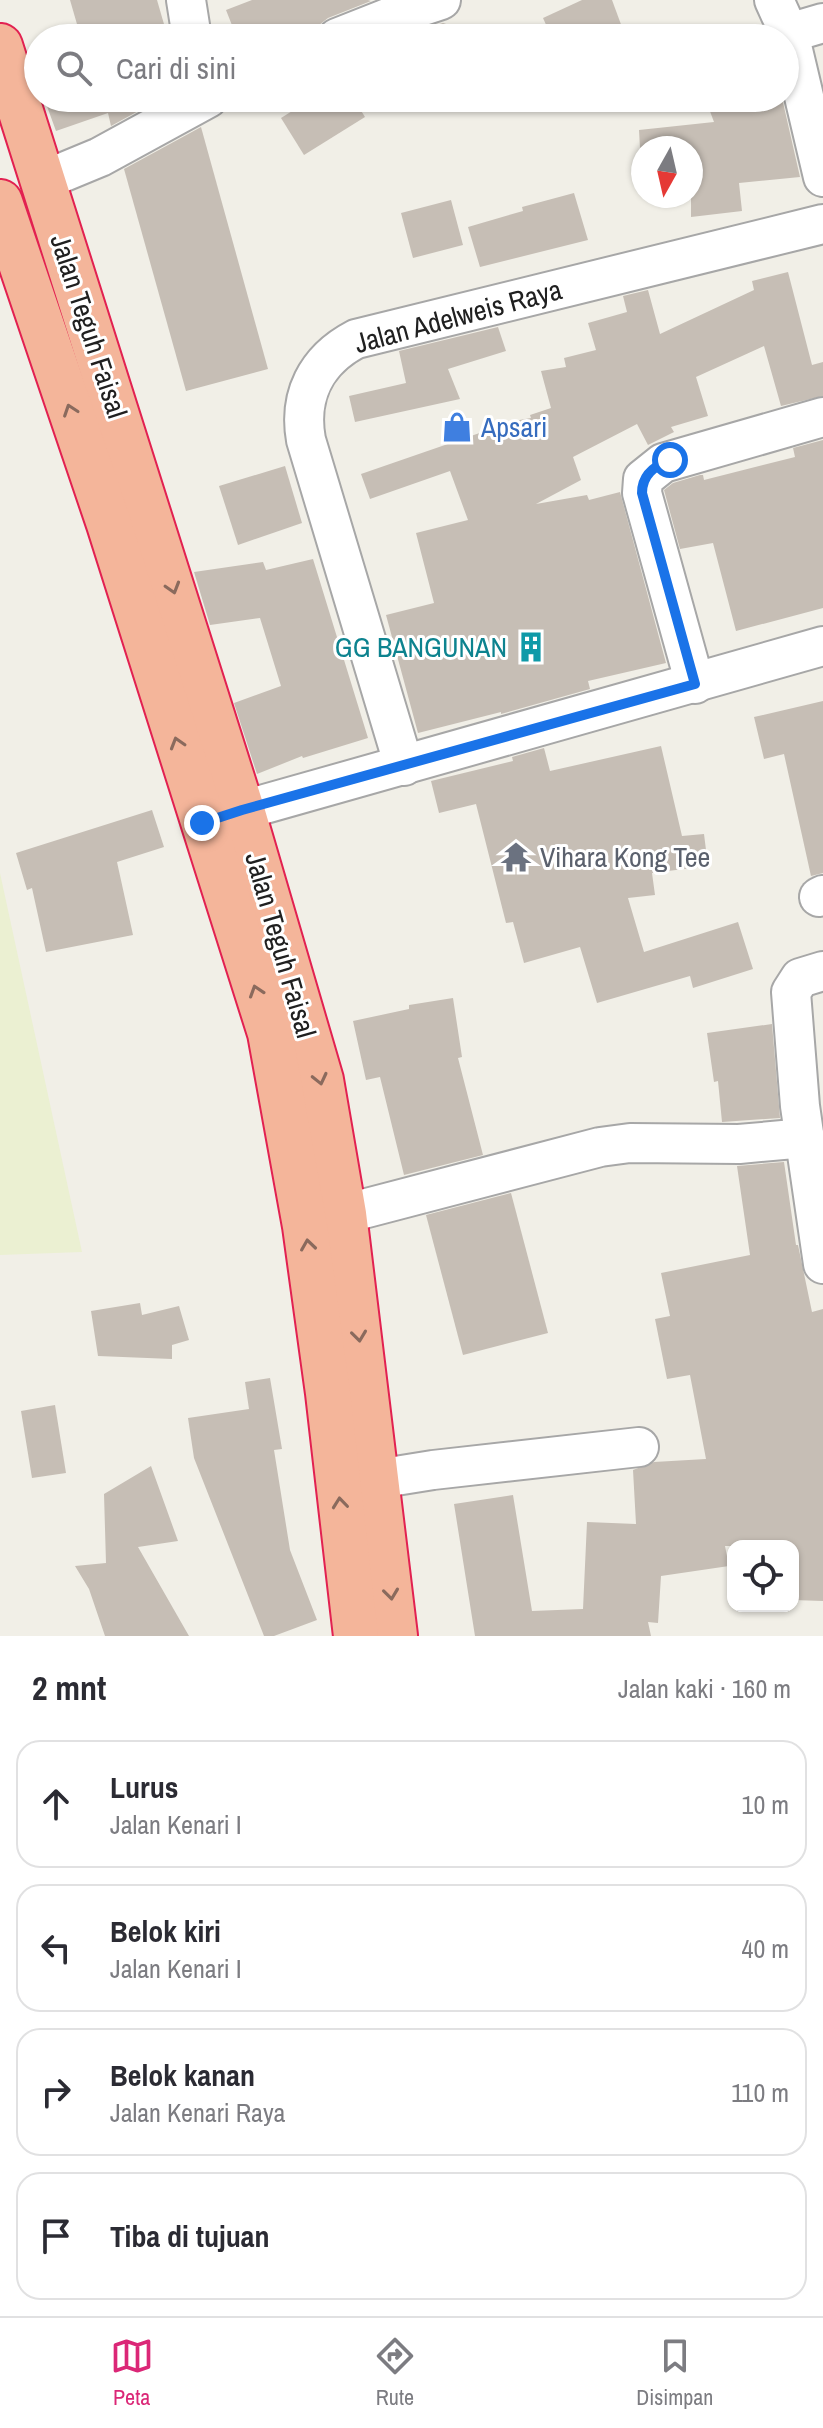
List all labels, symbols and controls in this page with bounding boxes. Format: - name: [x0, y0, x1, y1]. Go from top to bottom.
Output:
- search box: [24, 24, 799, 112]
- icon: search: [52, 46, 96, 90]
- text: Cari di sini: [116, 48, 236, 88]
- north arrow: [631, 136, 703, 208]
- street label: Jalan Teguh Faisal: [41, 229, 137, 423]
- street label: Jalan Adelweis Raya: [350, 270, 566, 362]
- one-way arrow: [63, 404, 79, 418]
- place label: Apsari: [480, 408, 547, 446]
- shop icon: Apsari: [440, 410, 474, 444]
- route start: [652, 442, 688, 478]
- one-way arrow: [164, 581, 180, 595]
- place label: GG BANGUNAN: [335, 628, 507, 666]
- building icon: GG BANGUNAN: [514, 630, 548, 664]
- one-way arrow: [170, 736, 186, 750]
- route end: [184, 805, 220, 841]
- place label: Vihara Kong Tee: [540, 838, 710, 876]
- temple icon: Vihara Kong Tee: [499, 840, 533, 874]
- street label: Jalan Teguh Faisal: [236, 848, 326, 1042]
- one-way arrow: [250, 984, 266, 998]
- one-way arrow: [310, 1071, 327, 1085]
- one-way arrow: [299, 1238, 316, 1251]
- one-way arrow: [351, 1329, 368, 1342]
- one-way arrow: [332, 1496, 349, 1509]
- map controls: [727, 1540, 799, 1612]
- button: locate: [727, 1540, 799, 1612]
- one-way arrow: [382, 1588, 399, 1601]
- text: 2 mnt: [32, 1665, 106, 1711]
- text: Jalan kaki · 160 m: [618, 1671, 791, 1706]
- text: Lurus: [110, 1767, 178, 1807]
- icon: ahead: [34, 1782, 78, 1826]
- text: 10 m: [742, 1787, 789, 1822]
- text: Jalan Kenari I: [110, 1807, 242, 1842]
- text: Belok kiri: [110, 1911, 221, 1951]
- icon: left: [34, 1926, 78, 1970]
- text: 40 m: [742, 1931, 789, 1966]
- text: Jalan Kenari I: [110, 1951, 242, 1986]
- text: Belok kanan: [110, 2055, 255, 2095]
- icon: right: [34, 2070, 78, 2114]
- text: 110 m: [731, 2075, 789, 2110]
- text: Jalan Kenari Raya: [110, 2095, 285, 2130]
- icon: arrive: [34, 2214, 78, 2258]
- text: Tiba di tujuan: [110, 2216, 270, 2256]
- tab: Peta: [110, 2334, 154, 2412]
- tab: Rute: [373, 2334, 417, 2412]
- tab: Disimpan: [636, 2334, 713, 2412]

